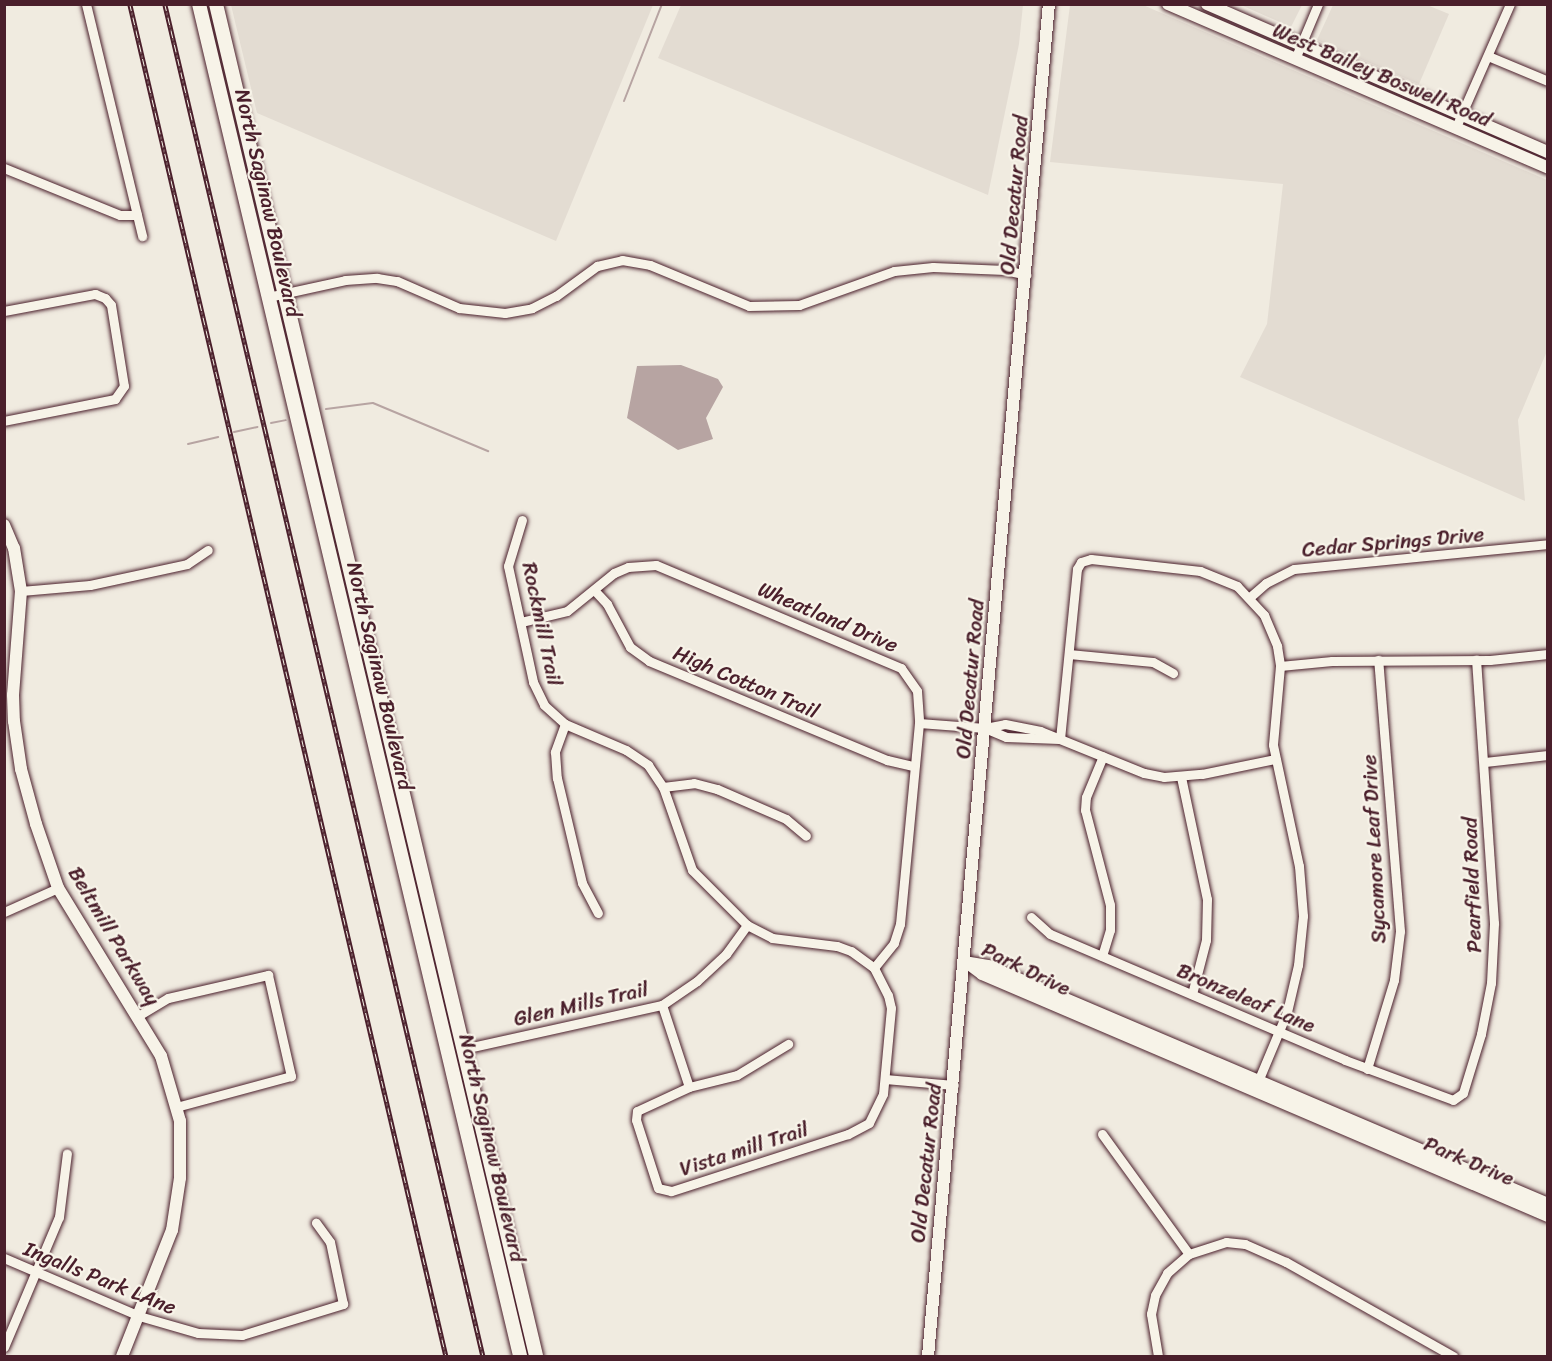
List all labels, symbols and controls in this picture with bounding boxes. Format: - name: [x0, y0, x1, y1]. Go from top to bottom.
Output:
- street label: West Bailey Boswell Road: [1269, 18, 1495, 132]
- street label: North Saginaw Boulevard: [230, 87, 306, 319]
- street label: Old Decatur Road: [994, 114, 1034, 276]
- street label: Cedar Springs Drive: [1301, 521, 1485, 563]
- street label: North Saginaw Boulevard: [342, 560, 418, 792]
- street label: Rockmill Trail: [517, 560, 567, 688]
- street label: Wheatland Drive: [754, 576, 902, 658]
- street label: Old Decatur Road: [950, 598, 990, 760]
- street label: High Cotton Trail: [669, 640, 823, 724]
- street label: Sycamore Leaf Drive: [1356, 754, 1392, 944]
- street label: Pearfield Road: [1457, 817, 1487, 953]
- street label: Beltmill Parkway: [63, 862, 165, 1010]
- street label: Park Drive: [977, 937, 1075, 1001]
- street label: Bronzeleaf Lane: [1173, 957, 1319, 1039]
- street label: Glen Mills Trail: [512, 976, 650, 1032]
- street label: North Saginaw Boulevard: [454, 1032, 530, 1264]
- street label: Old Decatur Road: [905, 1082, 947, 1244]
- street label: Vista mill Trail: [677, 1116, 811, 1182]
- street label: Park Drive: [1420, 1131, 1518, 1191]
- street label: Ingalls Park LAne: [20, 1236, 180, 1320]

